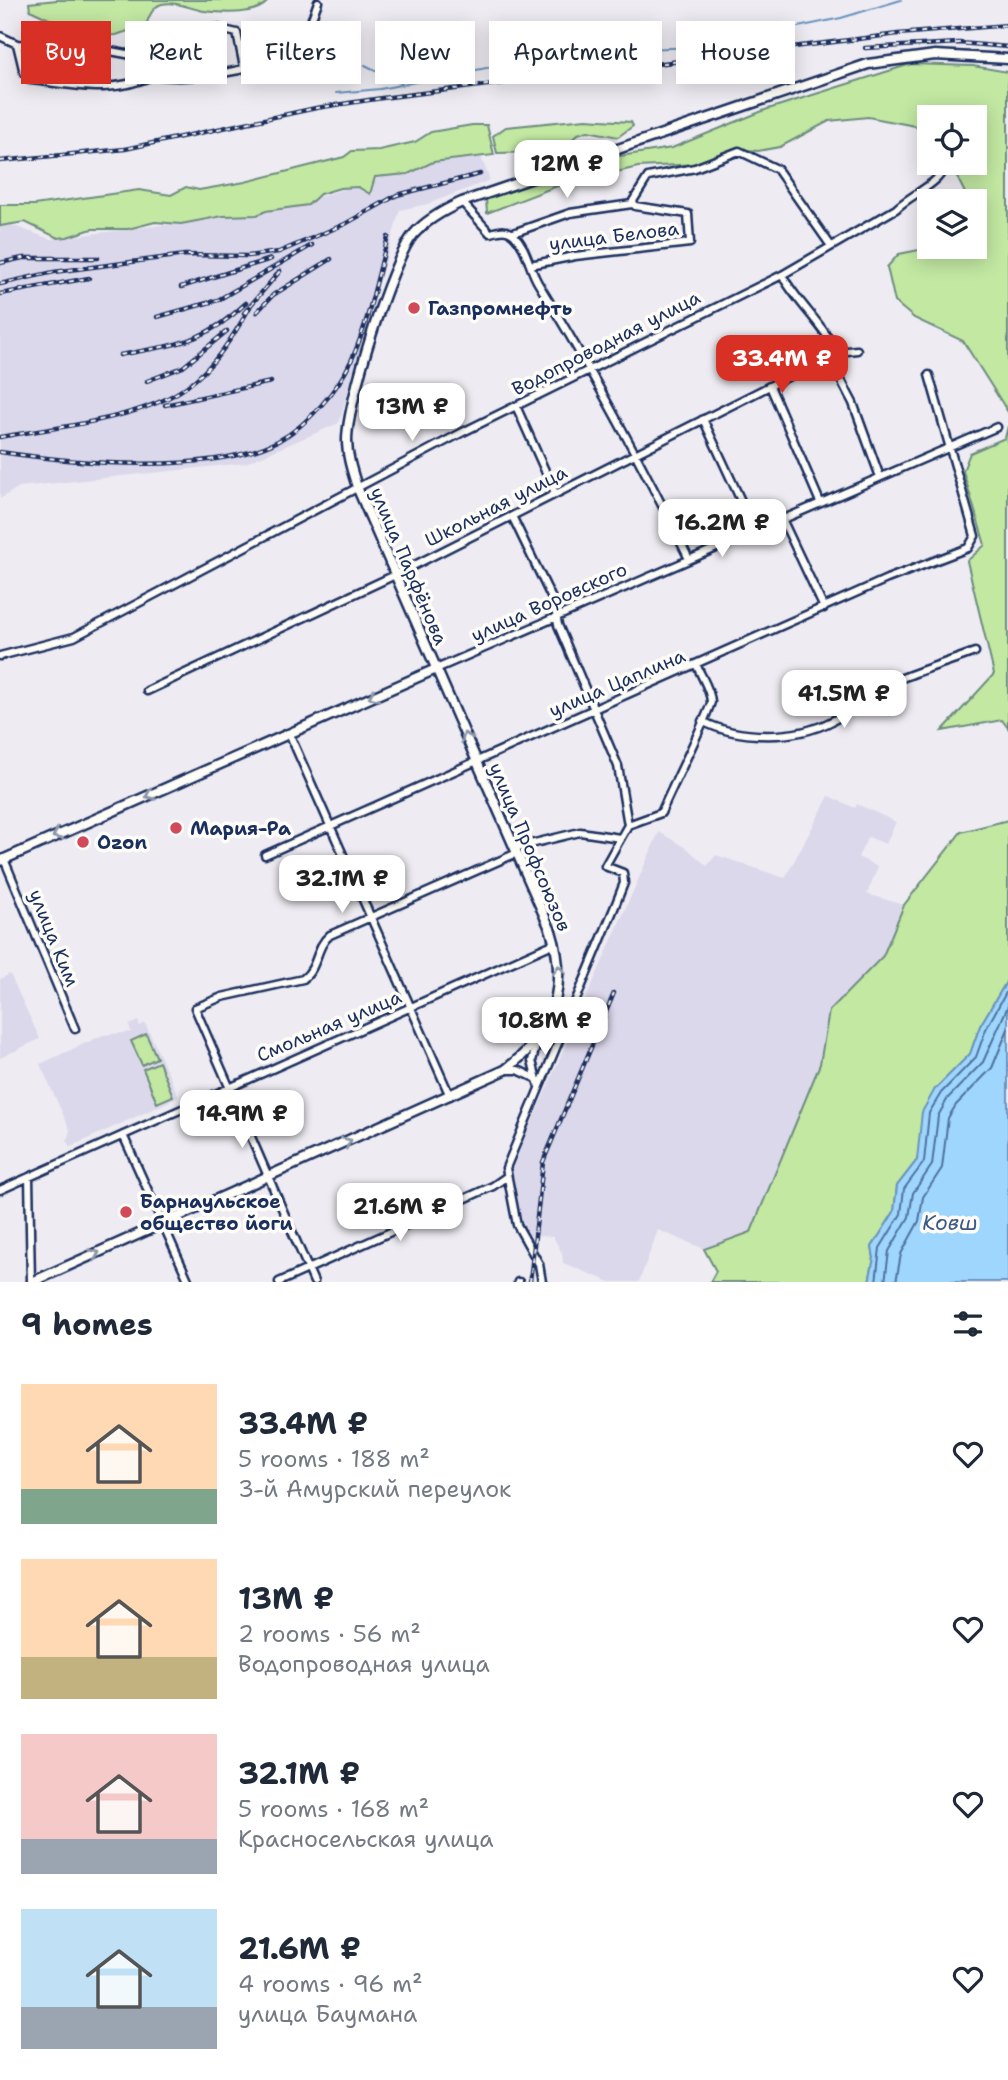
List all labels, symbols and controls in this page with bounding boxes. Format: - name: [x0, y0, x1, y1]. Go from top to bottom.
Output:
- chip: Buy: [21, 21, 111, 84]
- chip: Rent: [125, 21, 227, 84]
- chip: Filters: [241, 21, 361, 84]
- chip: New: [375, 21, 475, 84]
- chip: Apartment: [489, 21, 662, 84]
- chip: House: [676, 21, 795, 84]
- map controls: [917, 105, 987, 259]
- button: locate: [917, 105, 987, 175]
- pin: 12M ₽: [518, 140, 616, 200]
- text: 12M ₽: [530, 148, 604, 178]
- button: layers: [917, 189, 987, 259]
- street label: улица Белова: [548, 216, 680, 256]
- street label: Водопроводная улица: [508, 285, 705, 401]
- place label: Газпромнефть: [428, 296, 572, 321]
- marker: Газпромнефть: [406, 300, 422, 316]
- pin: 33.4M ₽: [717, 336, 847, 395]
- text: 33.4M ₽: [732, 343, 832, 373]
- pin: 13M ₽: [363, 384, 461, 443]
- text: 13M ₽: [375, 391, 449, 421]
- street label: Школьная улица: [421, 459, 572, 553]
- street label: улица Парфёнова: [364, 483, 454, 649]
- pin: 16.2M ₽: [657, 500, 787, 559]
- text: 16.2M ₽: [674, 507, 770, 537]
- street label: улица Воровского: [467, 556, 631, 648]
- street label: улица Цаплина: [545, 643, 689, 723]
- pin: 41.5M ₽: [779, 670, 909, 730]
- text: 41.5M ₽: [798, 678, 890, 708]
- one-way arrow: [368, 688, 381, 702]
- one-way arrow: [460, 732, 474, 744]
- street label: улица Профсоюзов: [483, 759, 577, 935]
- one-way arrow: [145, 787, 157, 801]
- place label: Мария-Ра: [190, 816, 291, 841]
- marker: Мария-Ра: [168, 820, 184, 836]
- one-way arrow: [52, 827, 64, 841]
- place label: Ozon: [97, 830, 147, 855]
- marker: Ozon: [75, 834, 91, 850]
- pin: 32.1M ₽: [277, 856, 407, 915]
- text: 32.1M ₽: [295, 863, 389, 893]
- street label: улица Ким: [23, 886, 85, 990]
- one-way arrow: [552, 965, 567, 976]
- street label: Смольная улица: [253, 984, 405, 1068]
- pin: 10.8M ₽: [480, 998, 610, 1057]
- text: 10.8M ₽: [498, 1005, 592, 1035]
- pin: 14.9M ₽: [177, 1090, 307, 1150]
- text: 14.9M ₽: [196, 1098, 288, 1128]
- one-way arrow: [340, 1136, 353, 1150]
- pin: 21.6M ₽: [335, 1184, 465, 1243]
- place label: Барнаульское общество йоги: [140, 1189, 293, 1236]
- text: 21.6M ₽: [353, 1191, 447, 1221]
- marker: Барнаульское общество йоги: [118, 1204, 134, 1220]
- water label: Ковш: [922, 1209, 978, 1237]
- one-way arrow: [88, 1248, 100, 1262]
- text: 9 homes: [21, 1304, 153, 1345]
- icon: filters: [949, 1305, 987, 1343]
- text: 33.4M ₽: [238, 1403, 368, 1444]
- icon: home: [77, 1412, 161, 1496]
- icon: heart: [949, 1435, 987, 1473]
- text: 5 rooms · 188 m²: [238, 1444, 430, 1474]
- text: 3-й Амурский переулок: [238, 1474, 511, 1504]
- text: 13M ₽: [238, 1578, 334, 1619]
- icon: home: [77, 1587, 161, 1671]
- icon: heart: [949, 1610, 987, 1648]
- text: 2 rooms · 56 m²: [238, 1619, 421, 1649]
- text: Водопроводная улица: [238, 1649, 490, 1679]
- text: 32.1M ₽: [238, 1753, 360, 1794]
- icon: home: [77, 1762, 161, 1846]
- icon: heart: [949, 1785, 987, 1823]
- text: 5 rooms · 168 m²: [238, 1794, 429, 1824]
- text: Красносельская улица: [238, 1824, 494, 1854]
- text: 21.6M ₽: [238, 1928, 361, 1969]
- icon: home: [77, 1937, 161, 2021]
- icon: heart: [949, 1960, 987, 1998]
- text: 4 rooms · 96 m²: [238, 1969, 423, 1999]
- text: улица Баумана: [238, 1999, 417, 2029]

